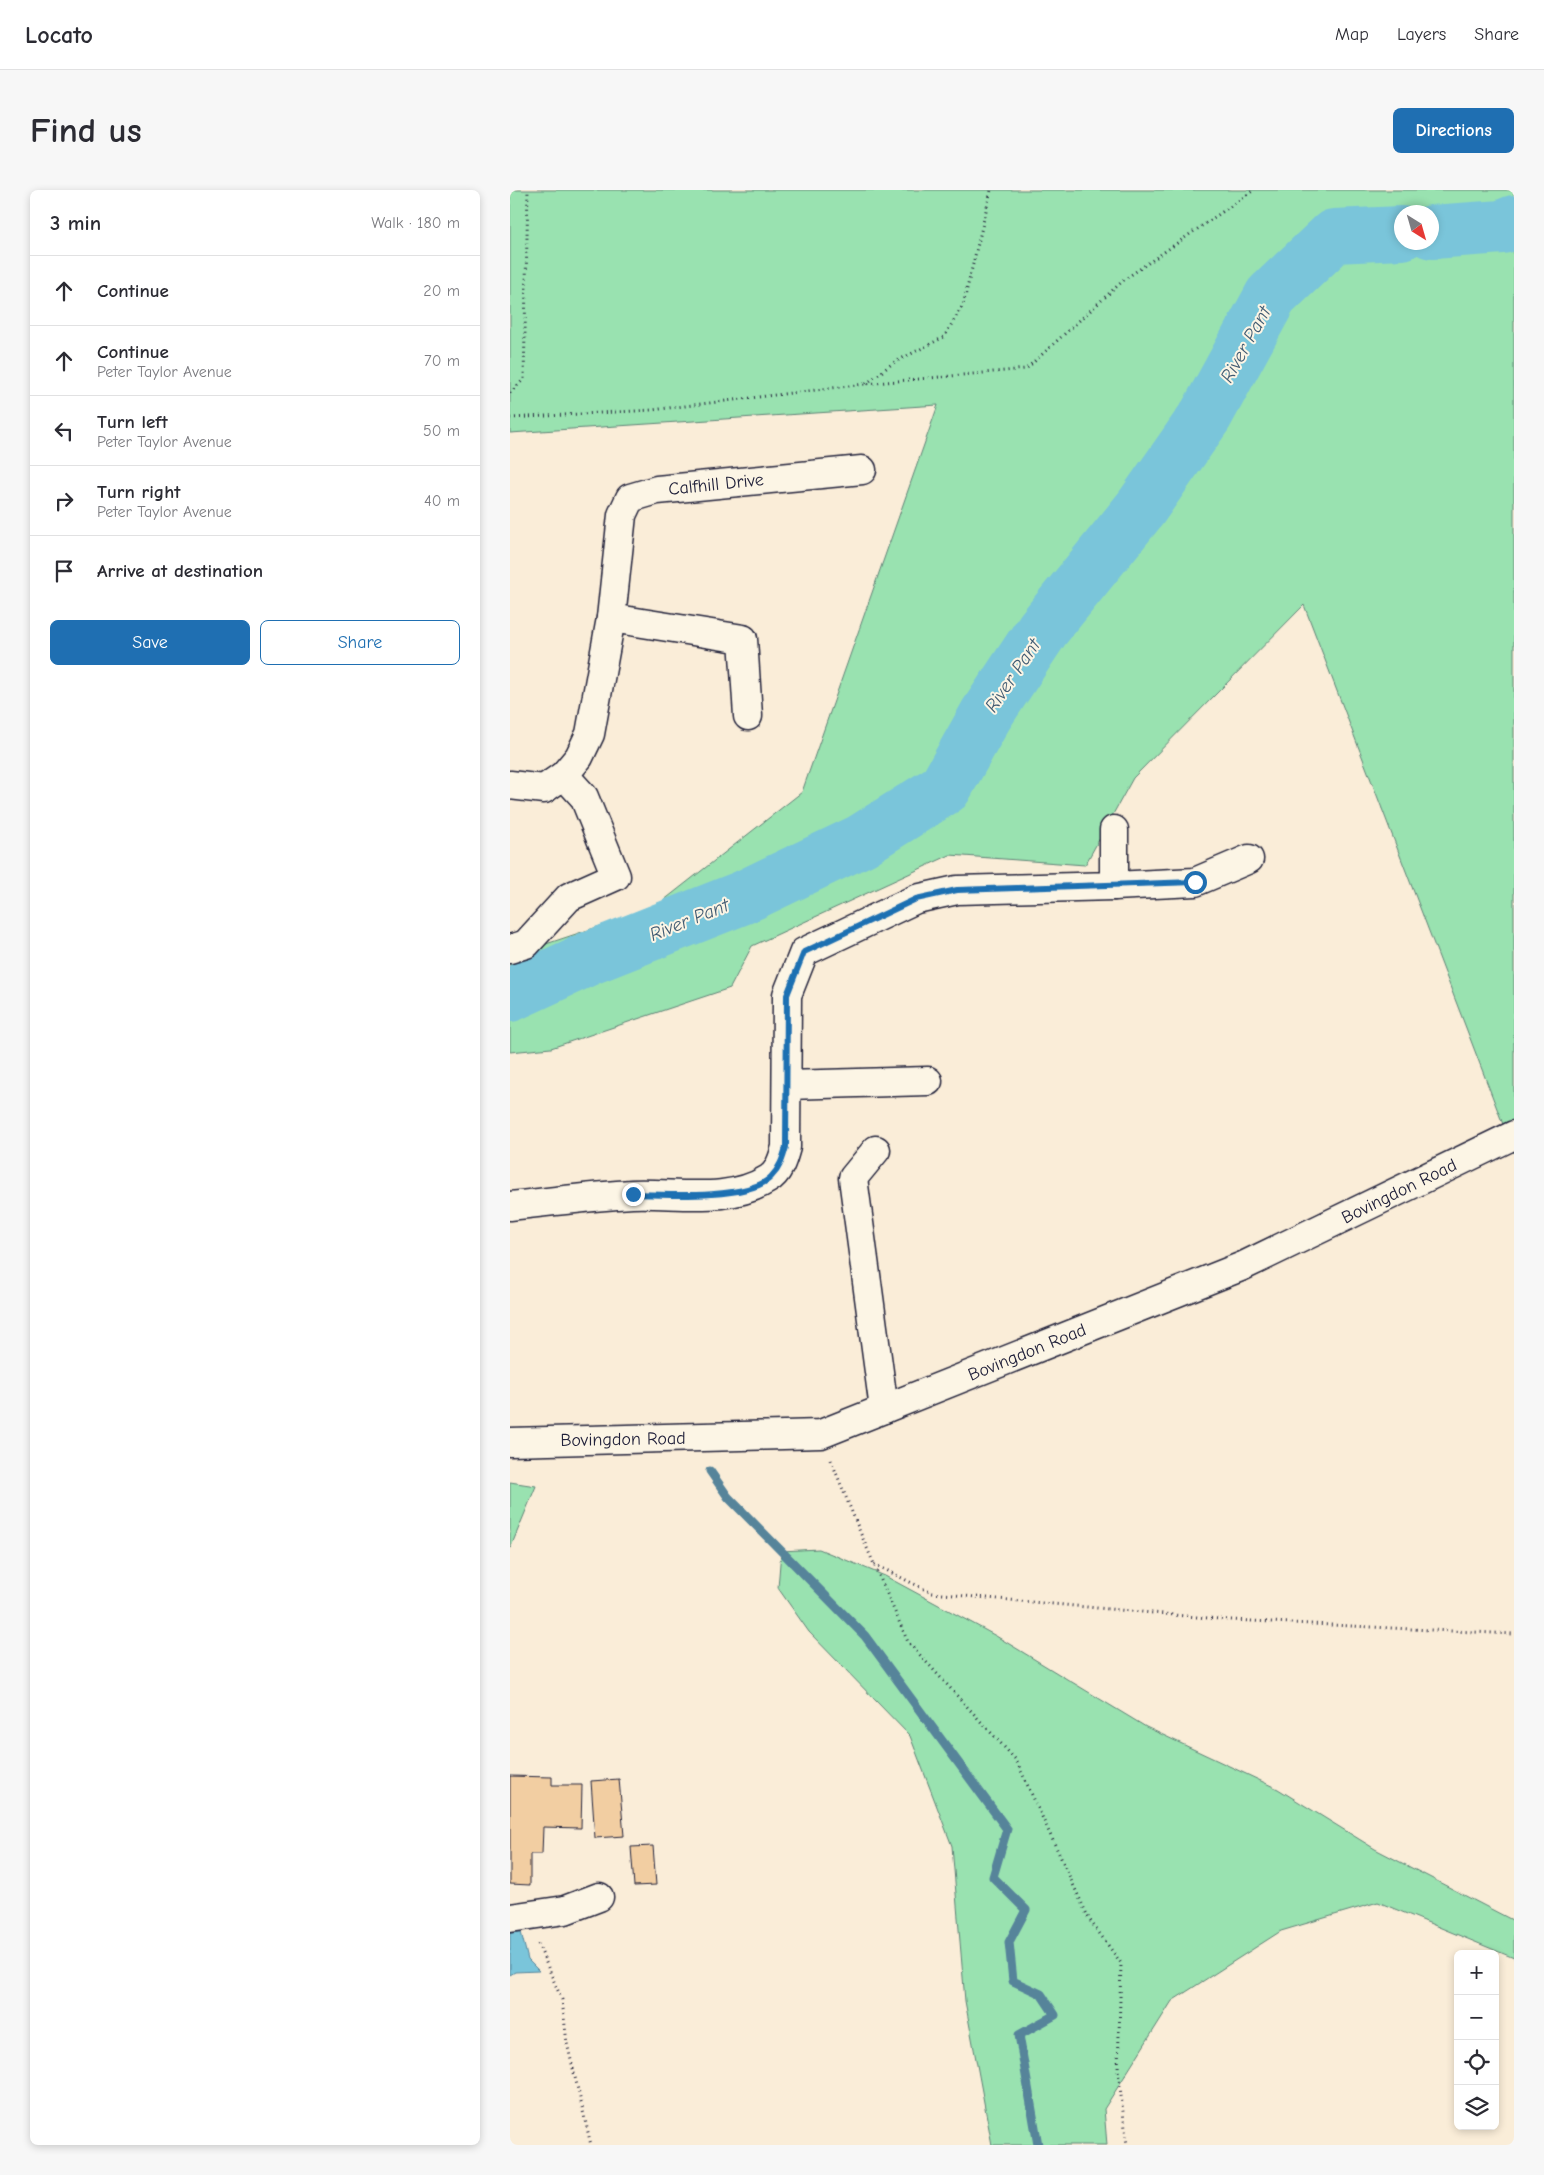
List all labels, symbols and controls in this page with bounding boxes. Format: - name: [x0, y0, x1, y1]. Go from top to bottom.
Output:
- text: Locato: [25, 21, 93, 49]
- text: Map: [1335, 24, 1369, 45]
- text: Layers: [1397, 24, 1446, 45]
- text: Share: [1474, 24, 1519, 45]
- button: Directions: [1393, 108, 1514, 153]
- text: Find us: [30, 110, 142, 151]
- north arrow: [1394, 205, 1439, 250]
- text: 3 min: [50, 211, 101, 235]
- text: Walk · 180 m: [371, 214, 460, 232]
- icon: ahead: [50, 277, 78, 305]
- text: Continue: [97, 280, 169, 302]
- text: 20 m: [423, 282, 460, 300]
- water label: River Pant: [1216, 301, 1277, 386]
- text: Continue: [97, 341, 169, 363]
- icon: ahead: [50, 347, 78, 375]
- text: 70 m: [424, 352, 460, 370]
- text: Peter Taylor Avenue: [97, 363, 232, 381]
- text: Turn left: [97, 411, 168, 433]
- icon: left: [50, 417, 78, 445]
- text: 50 m: [423, 422, 460, 440]
- text: Peter Taylor Avenue: [97, 433, 232, 451]
- street label: Calfhill Drive: [667, 469, 765, 500]
- text: Turn right: [97, 481, 181, 503]
- icon: right: [50, 487, 78, 515]
- text: 40 m: [424, 492, 460, 510]
- text: Peter Taylor Avenue: [97, 503, 232, 521]
- icon: arrive: [50, 557, 78, 585]
- text: Arrive at destination: [97, 560, 263, 582]
- button: Save: [50, 620, 250, 665]
- button: Share: [260, 620, 460, 665]
- water label: River Pant: [980, 633, 1046, 716]
- route start: [1184, 871, 1207, 894]
- water label: River Pant: [646, 893, 734, 946]
- street label: Bovingdon Road: [1338, 1155, 1460, 1228]
- route end: [622, 1183, 645, 1206]
- street label: Bovingdon Road: [965, 1319, 1089, 1386]
- street label: Bovingdon Road: [560, 1428, 686, 1451]
- map controls: [1454, 1950, 1499, 2130]
- button: +: [1454, 1950, 1499, 1995]
- button: −: [1454, 1995, 1499, 2040]
- button: locate: [1454, 2040, 1499, 2085]
- button: layers: [1454, 2085, 1499, 2130]

